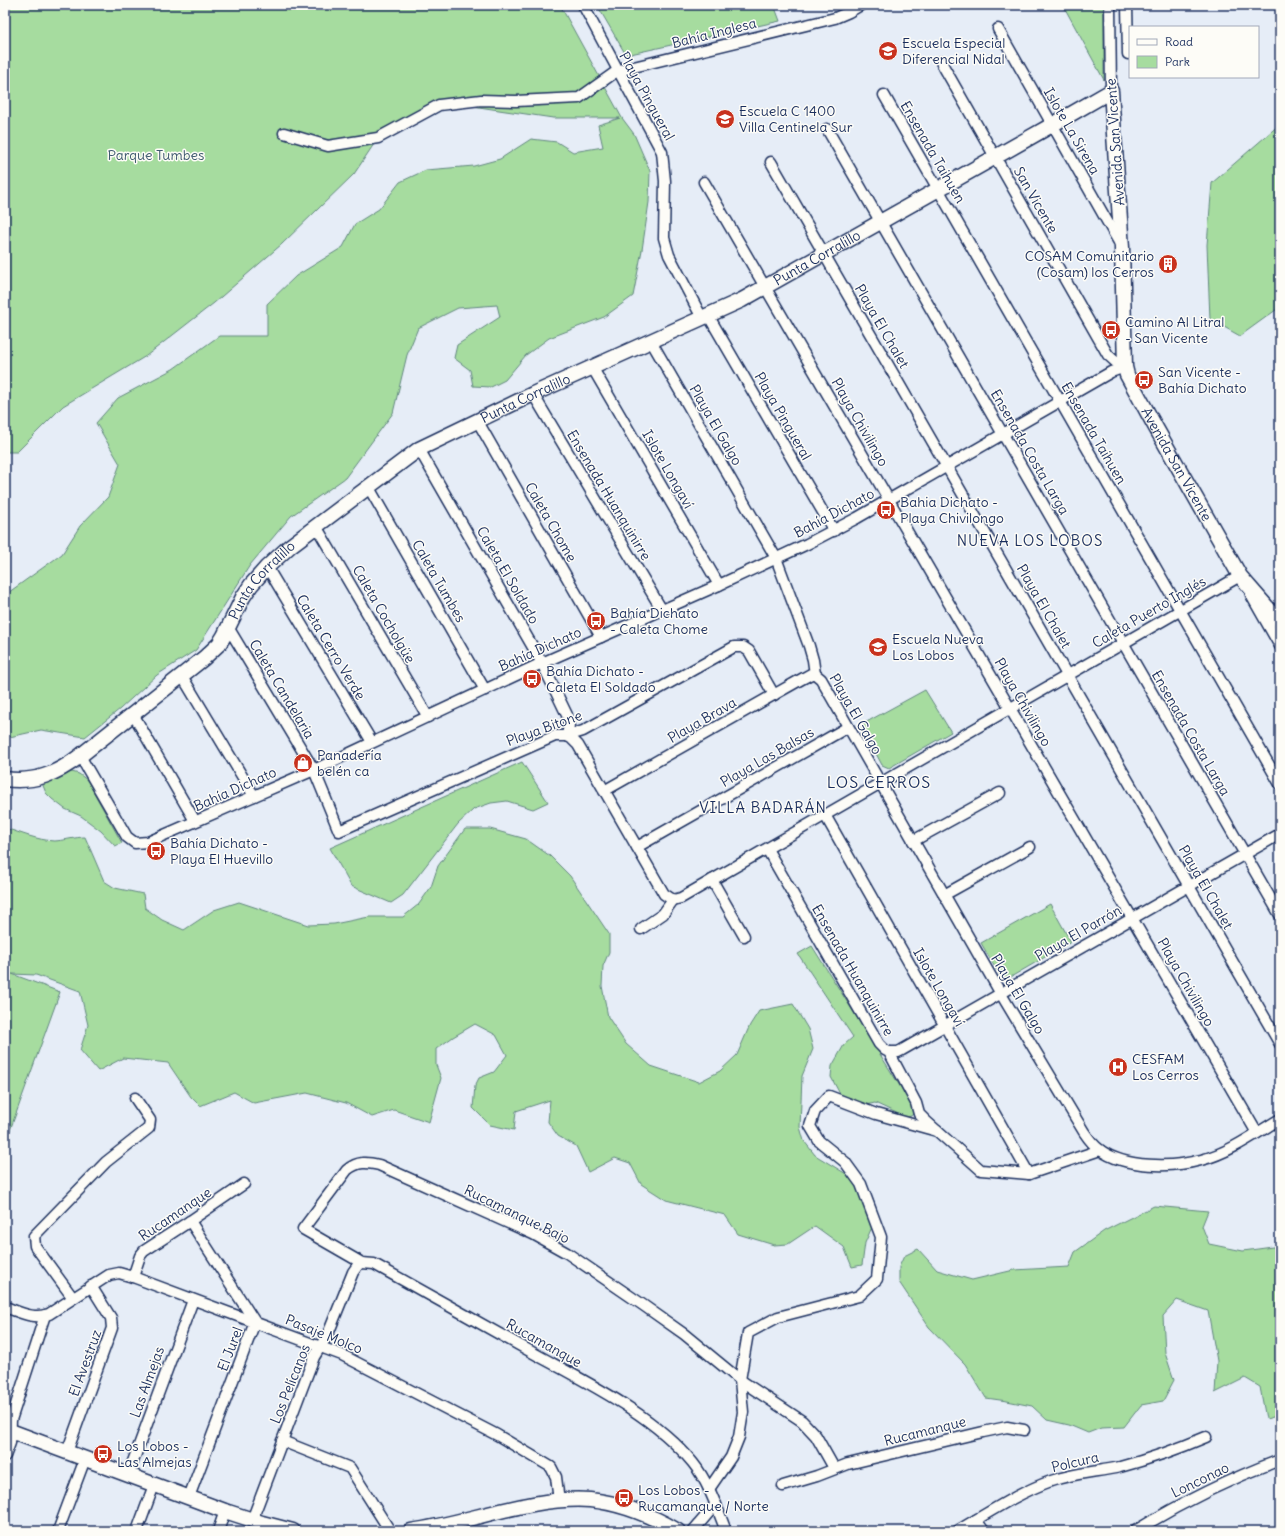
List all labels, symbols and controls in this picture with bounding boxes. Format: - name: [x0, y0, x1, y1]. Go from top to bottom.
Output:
- street label: Bahía Inglesa: [670, 14, 758, 52]
- legend: [1129, 26, 1259, 78]
- place label: Escuela Especial Diferencial Nidal: [902, 34, 1005, 68]
- text: Road: [1165, 34, 1193, 49]
- school or university icon: Escuela Especial Diferencial Nidal: [877, 40, 899, 62]
- street label: Playa Pingueral: [615, 49, 679, 143]
- text: Park: [1165, 54, 1190, 69]
- street label: Avenida San Vicente: [1102, 78, 1128, 206]
- street label: Islote La Sirena: [1040, 84, 1104, 178]
- street label: Ensenada Taihuen: [896, 98, 970, 206]
- place label: Escuela C 1400 Villa Centinela Sur: [739, 102, 853, 136]
- school or university icon: Escuela C 1400 Villa Centinela Sur: [714, 108, 736, 130]
- park label: Parque Tumbes: [108, 146, 204, 164]
- street label: San Vicente: [1010, 164, 1062, 236]
- street label: Punta Corralillo: [770, 226, 864, 289]
- place label: COSAM Comunitario (Cosam) los Cerros: [1025, 247, 1154, 281]
- building icon: COSAM Comunitario (Cosam) los Cerros: [1157, 253, 1179, 275]
- street label: Playa El Chalet: [851, 281, 913, 372]
- place label: Camino Al Litral - San Vicente: [1125, 313, 1224, 347]
- bus stop icon: Camino Al Litral - San Vicente: [1100, 319, 1122, 341]
- place label: San Vicente - Bahía Dichato: [1158, 363, 1247, 397]
- street label: Punta Corralillo: [477, 369, 573, 427]
- street label: Playa Pingueral: [751, 369, 815, 463]
- bus stop icon: San Vicente - Bahía Dichato: [1133, 369, 1155, 391]
- street label: Playa Chivilingo: [827, 375, 893, 470]
- street label: Ensenada Taihuen: [1057, 379, 1131, 487]
- street label: Playa El Galgo: [686, 381, 746, 469]
- street label: Ensenada Costa Larga: [987, 386, 1073, 518]
- street label: Avenida San Vicente: [1138, 404, 1216, 524]
- street label: Islote Longaví: [638, 426, 698, 512]
- street label: Ensenada Huanquinirre: [563, 427, 655, 563]
- street label: Caleta Chome: [521, 479, 581, 565]
- street label: Bahía Dichato: [791, 484, 877, 542]
- place label: Bahia Dichato - Playa Chivilongo: [900, 493, 1004, 527]
- bus stop icon: Bahia Dichato - Playa Chivilongo: [875, 499, 897, 521]
- street label: Caleta El Soldado: [473, 523, 543, 627]
- district label: NUEVA LOS LOBOS: [957, 531, 1103, 550]
- street label: Punta Corralillo: [224, 537, 299, 622]
- street label: Caleta Tumbes: [408, 537, 470, 625]
- street label: Playa El Chalet: [1013, 561, 1075, 652]
- street label: Caleta Cocholgüe: [349, 562, 419, 666]
- street label: Caleta Puerto Inglés: [1089, 572, 1209, 652]
- street label: Caleta Cerro Verde: [292, 591, 370, 703]
- place label: Bahía Dichato - Caleta Chome: [610, 604, 708, 638]
- bus stop icon: Bahía Dichato - Caleta Chome: [585, 610, 607, 632]
- street label: Bahía Dichato: [496, 623, 584, 675]
- place label: Escuela Nueva Los Lobos: [892, 630, 984, 664]
- street label: Caleta Candelaria: [245, 636, 319, 742]
- school or university icon: Escuela Nueva Los Lobos: [867, 636, 889, 658]
- street label: Playa Chivilingo: [990, 655, 1056, 750]
- place label: Bahía Dichato - Caleta El Soldado: [546, 662, 656, 696]
- street label: Ensenada Costa Larga: [1148, 667, 1234, 799]
- bus stop icon: Bahía Dichato - Caleta El Soldado: [521, 668, 543, 690]
- street label: Playa El Galgo: [826, 670, 886, 758]
- street label: Playa Brava: [665, 693, 739, 747]
- street label: Playa Bitone: [504, 706, 584, 750]
- street label: Playa Las Balsas: [717, 723, 817, 791]
- place label: Panadería belén ca: [317, 746, 382, 780]
- shop icon: Panadería belén ca: [292, 752, 314, 774]
- street label: Bahía Dichato: [191, 763, 279, 815]
- district label: LOS CERROS: [827, 772, 931, 792]
- district label: VILLA BADARÁN: [699, 798, 827, 817]
- place label: Bahía Dichato - Playa El Huevillo: [170, 834, 273, 868]
- bus stop icon: Bahía Dichato - Playa El Huevillo: [145, 840, 167, 862]
- street label: Playa El Chalet: [1175, 842, 1237, 933]
- street label: Ensenada Huanquinirre: [808, 901, 898, 1039]
- street label: Playa El Parrón: [1032, 901, 1124, 965]
- street label: Playa Chivilingo: [1153, 935, 1219, 1030]
- street label: Islote Longaví: [909, 944, 969, 1030]
- street label: Playa El Galgo: [987, 951, 1049, 1037]
- place label: CESFAM Los Cerros: [1132, 1050, 1199, 1084]
- hospital icon: CESFAM Los Cerros: [1107, 1056, 1129, 1078]
- street label: Rucamanque Bajo: [461, 1181, 573, 1247]
- street label: Rucamanque: [135, 1183, 215, 1245]
- street label: Pasaje Molco: [283, 1310, 365, 1358]
- street label: Rucamanque: [503, 1315, 585, 1371]
- street label: El Jurel: [213, 1324, 247, 1374]
- street label: El Avestruz: [65, 1327, 105, 1399]
- street label: Los Pelícanos: [266, 1342, 314, 1426]
- street label: Las Almejas: [126, 1344, 168, 1420]
- street label: Rucamanque: [882, 1412, 968, 1450]
- place label: Los Lobos - Las Almejas: [117, 1437, 192, 1471]
- bus stop icon: Los Lobos - Las Almejas: [92, 1443, 114, 1465]
- street label: Polcura: [1050, 1448, 1100, 1476]
- street label: Lonconao: [1168, 1458, 1232, 1502]
- place label: Los Lobos - Rucamanque / Norte: [638, 1481, 769, 1515]
- bus stop icon: Los Lobos - Rucamanque / Norte: [613, 1487, 635, 1509]

